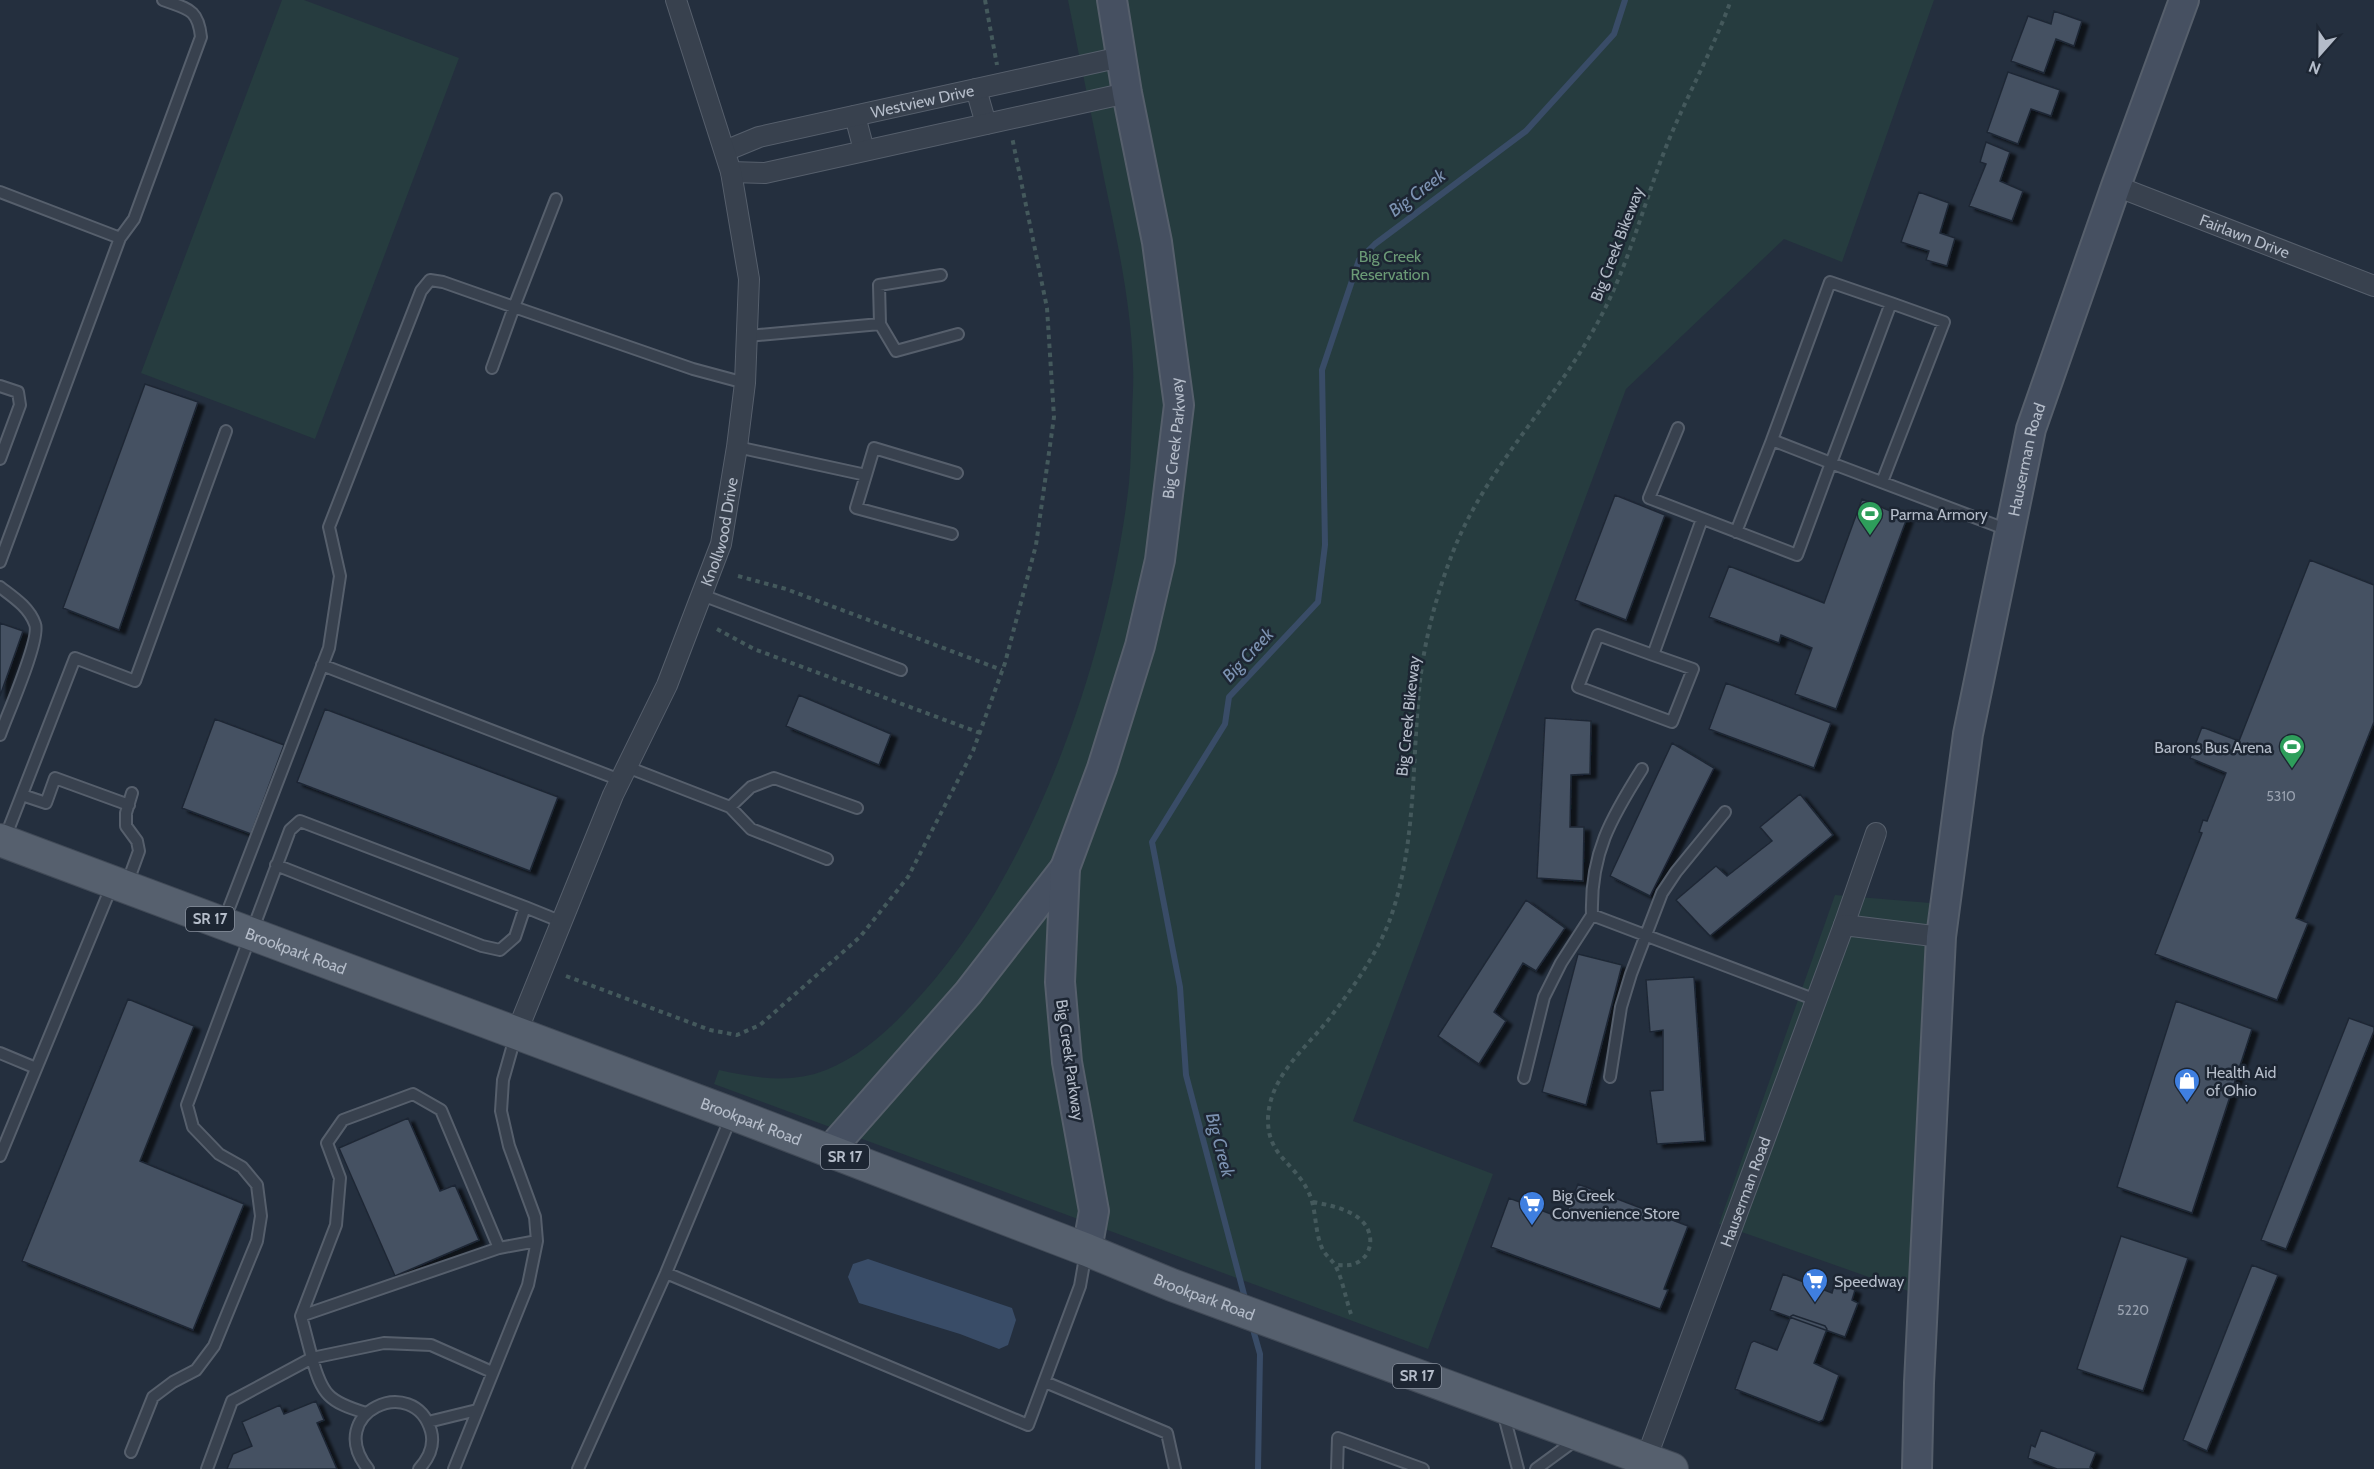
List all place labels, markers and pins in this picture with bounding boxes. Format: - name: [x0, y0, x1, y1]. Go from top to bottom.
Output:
- sports icon: Parma Armory: [1855, 499, 1885, 537]
- place label: Parma Armory: [1890, 505, 1988, 524]
- sports icon: Barons Bus Arena: [2277, 732, 2307, 770]
- place label: Barons Bus Arena: [2154, 738, 2272, 757]
- place label: Health Aid of Ohio: [2206, 1063, 2276, 1100]
- shop icon: Health Aid of Ohio: [2172, 1066, 2202, 1104]
- place label: Big Creek Convenience Store: [1552, 1186, 1680, 1223]
- supermarket icon: Big Creek Convenience Store: [1517, 1189, 1547, 1227]
- supermarket icon: Speedway: [1800, 1266, 1830, 1304]
- place label: Speedway: [1834, 1272, 1904, 1291]

